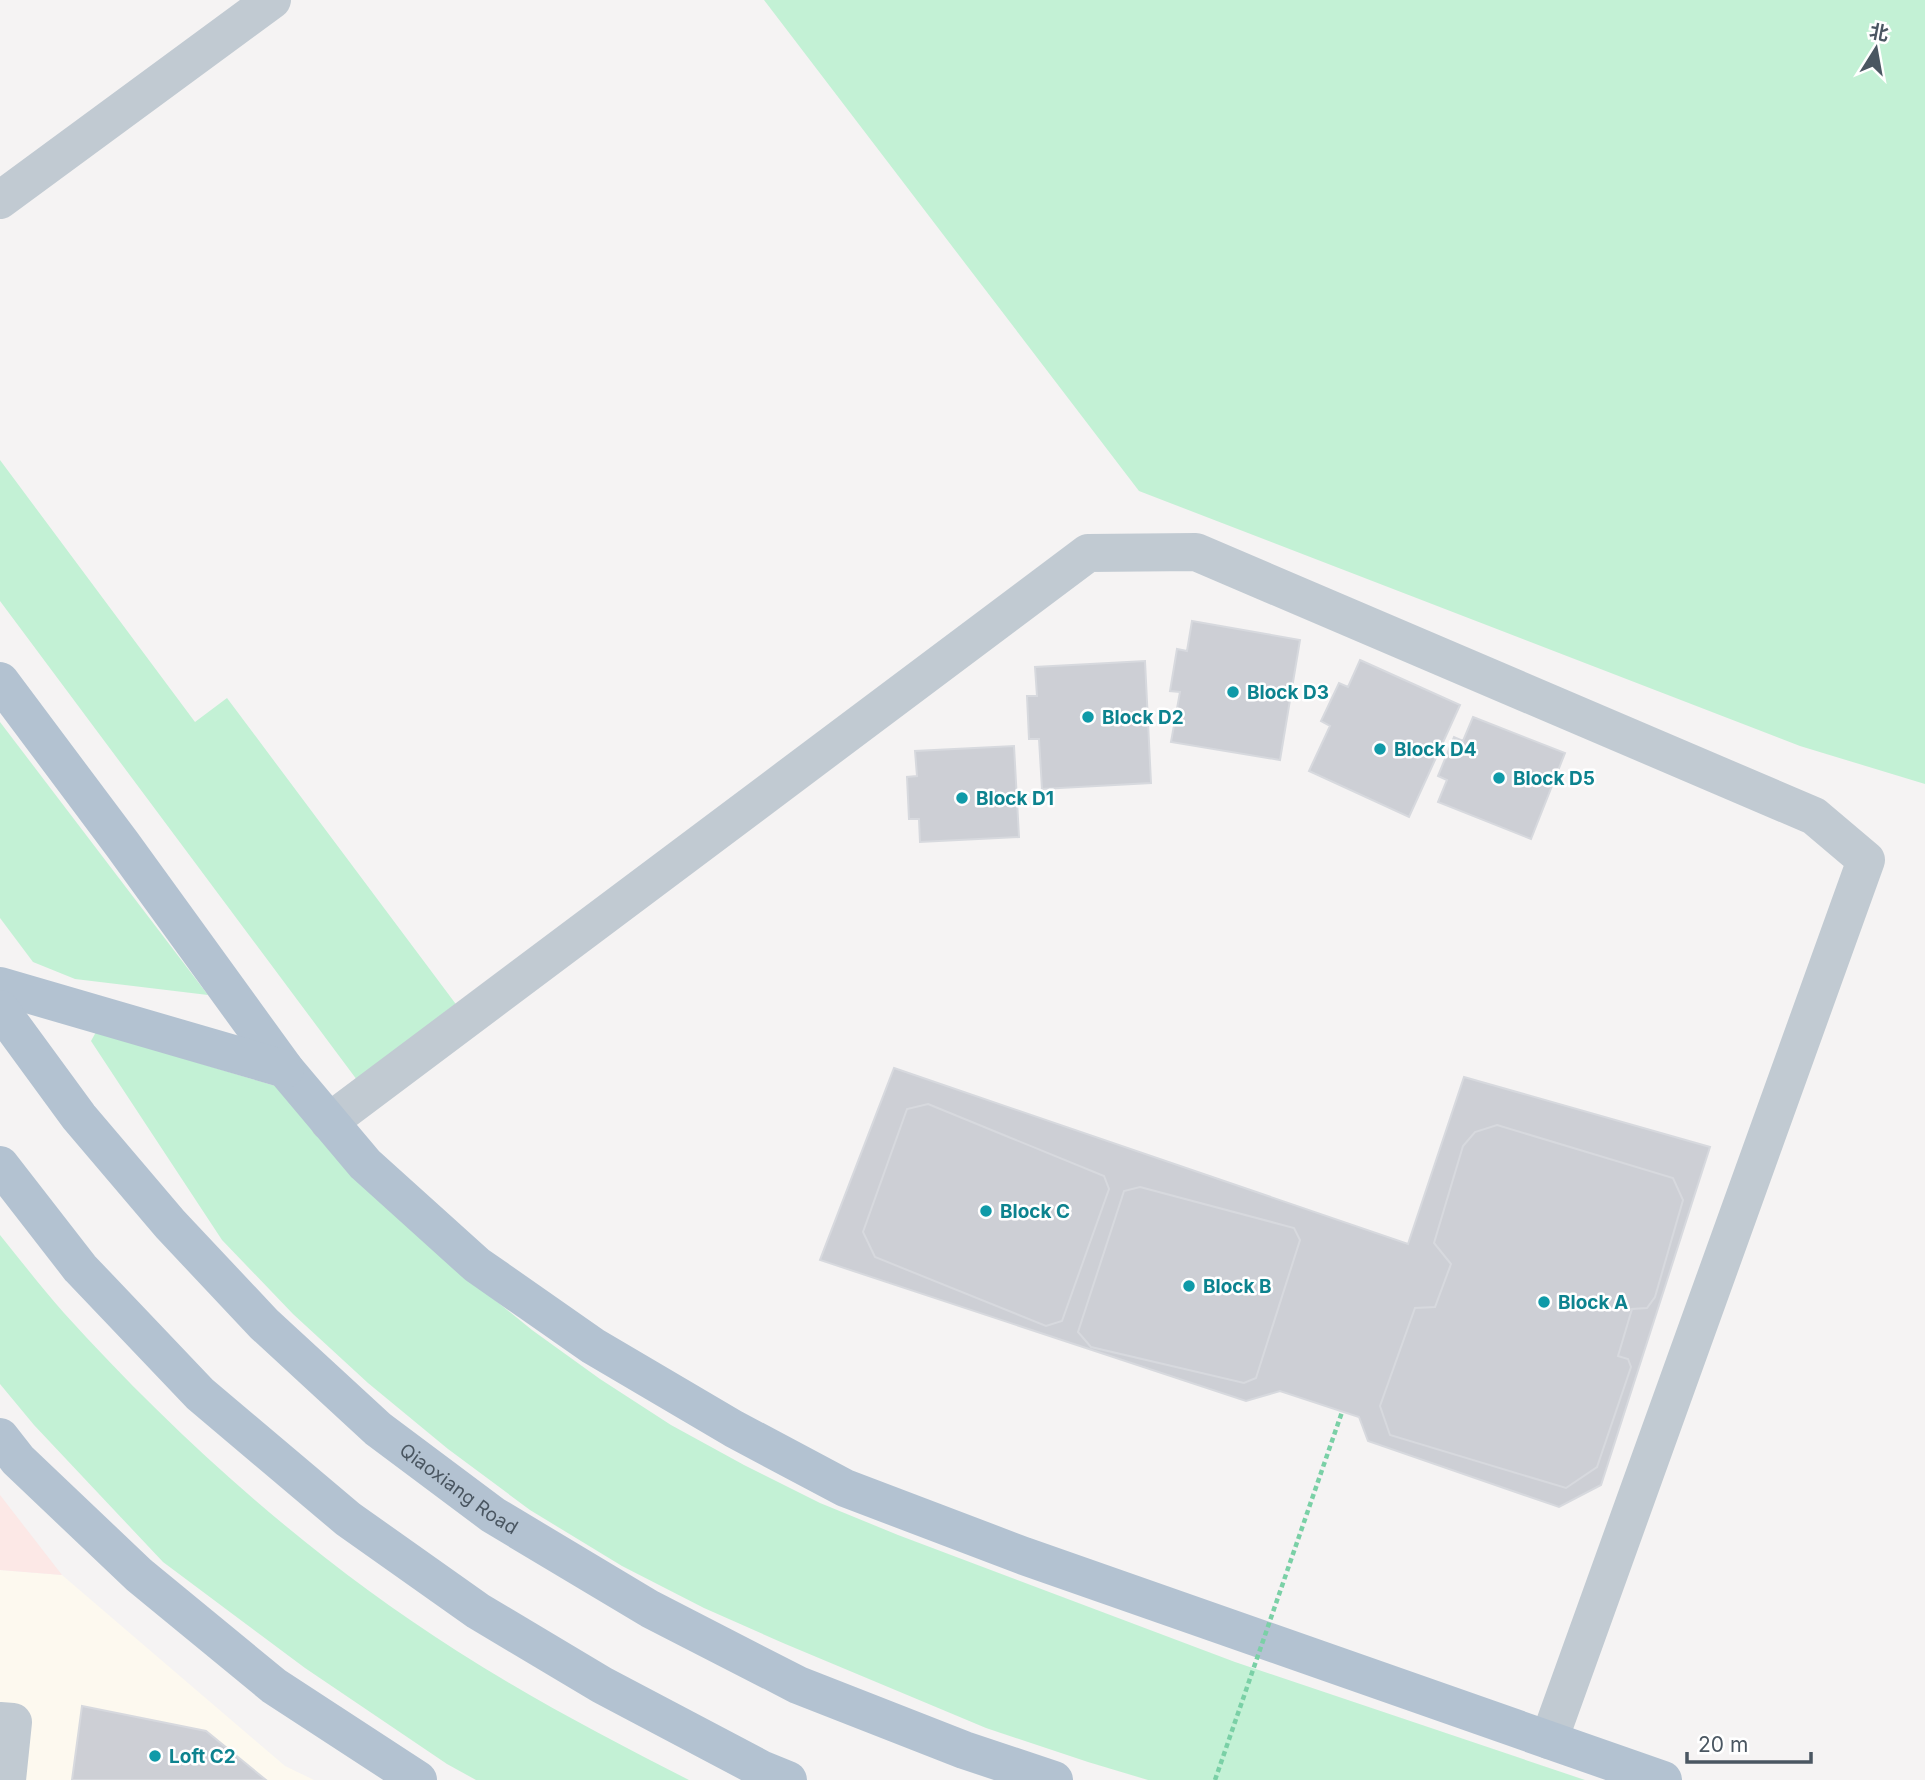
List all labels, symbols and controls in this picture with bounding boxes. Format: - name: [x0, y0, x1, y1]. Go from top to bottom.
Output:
- north arrow: [1841, 14, 1911, 84]
- text: 北: [1868, 20, 1891, 46]
- place label: Block D3: [1247, 681, 1329, 704]
- marker: Block D3: [1225, 684, 1241, 700]
- place label: Block D2: [1102, 706, 1184, 729]
- marker: Block D2: [1080, 709, 1096, 725]
- place label: Block D4: [1394, 738, 1477, 761]
- marker: Block D4: [1372, 741, 1388, 757]
- place label: Block D5: [1513, 767, 1595, 790]
- marker: Block D5: [1491, 770, 1507, 786]
- place label: Block D1: [976, 787, 1054, 810]
- marker: Block D1: [954, 790, 970, 806]
- place label: Block C: [1000, 1200, 1070, 1223]
- marker: Block C: [978, 1203, 994, 1219]
- place label: Block B: [1203, 1275, 1272, 1298]
- marker: Block B: [1181, 1278, 1197, 1294]
- place label: Block A: [1558, 1291, 1628, 1314]
- marker: Block A: [1536, 1294, 1552, 1310]
- street label: Qiaoxiang Road: [395, 1438, 522, 1539]
- scale bar: [1687, 1720, 1811, 1764]
- text: 20 m: [1698, 1732, 1748, 1757]
- place label: Loft C2: [169, 1745, 236, 1768]
- marker: Loft C2: [147, 1748, 163, 1764]

